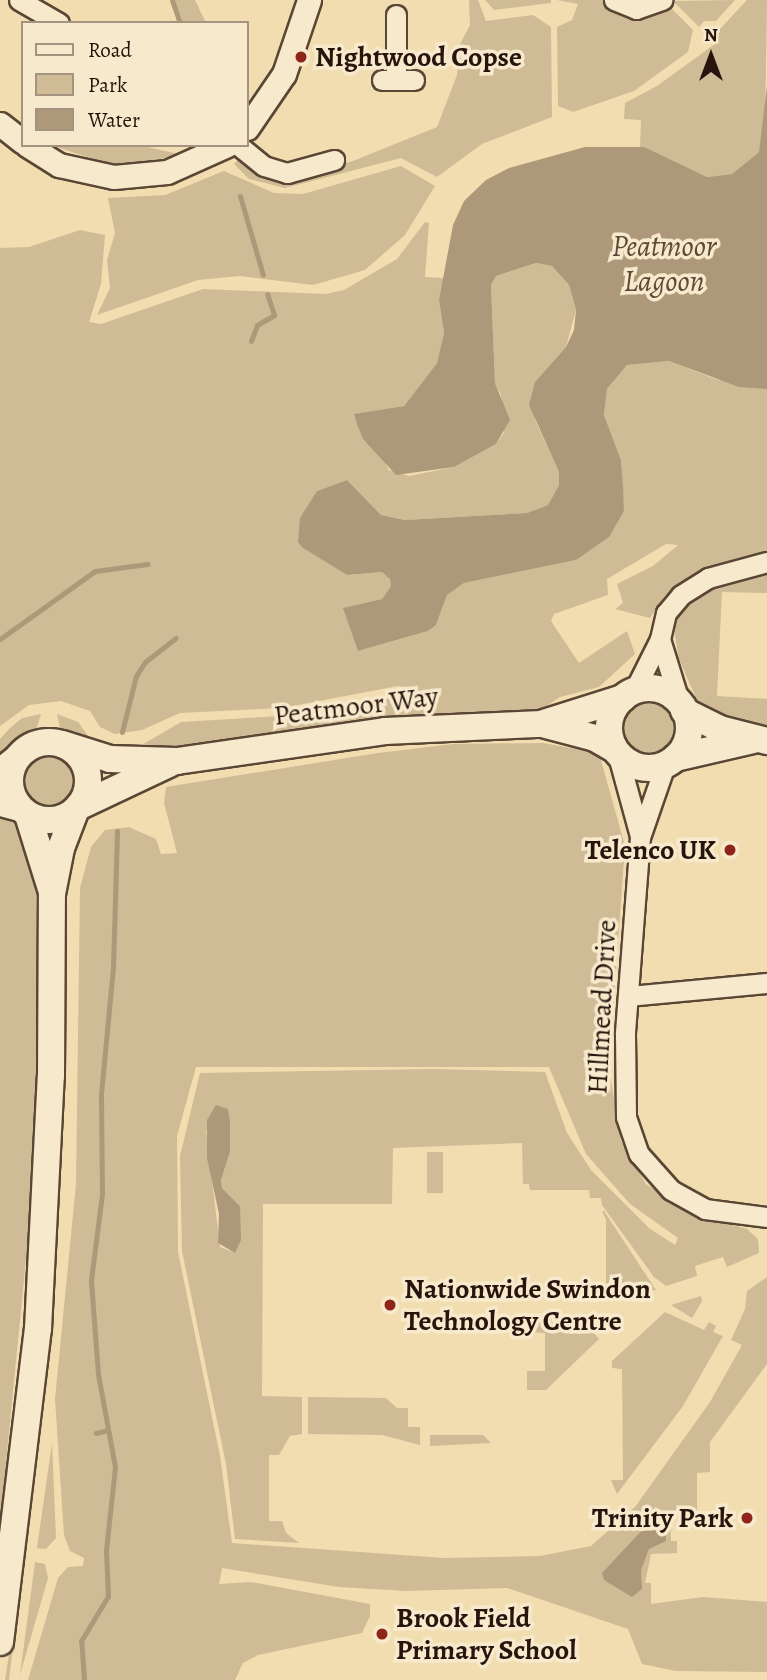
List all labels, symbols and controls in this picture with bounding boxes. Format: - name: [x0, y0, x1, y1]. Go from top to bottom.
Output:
- legend: [21, 21, 248, 147]
- north arrow: [676, 21, 746, 91]
- text: N: [704, 22, 718, 48]
- text: Road: [88, 36, 132, 64]
- place label: Nightwood Copse: [315, 40, 522, 74]
- marker: Nightwood Copse: [293, 49, 309, 65]
- text: Park: [88, 71, 127, 99]
- text: Water: [88, 106, 140, 134]
- water label: Peatmoor Lagoon: [612, 228, 716, 298]
- street label: Peatmoor Way: [272, 679, 440, 733]
- place label: Telenco UK: [585, 833, 716, 867]
- marker: Telenco UK: [722, 842, 738, 858]
- street label: Hillmead Drive: [581, 919, 623, 1095]
- place label: Nationwide Swindon Technology Centre: [404, 1272, 651, 1338]
- marker: Nationwide Swindon Technology Centre: [382, 1297, 398, 1313]
- place label: Trinity Park: [592, 1501, 733, 1535]
- marker: Trinity Park: [739, 1510, 755, 1526]
- place label: Brook Field Primary School: [396, 1601, 577, 1667]
- marker: Brook Field Primary School: [374, 1626, 390, 1642]

